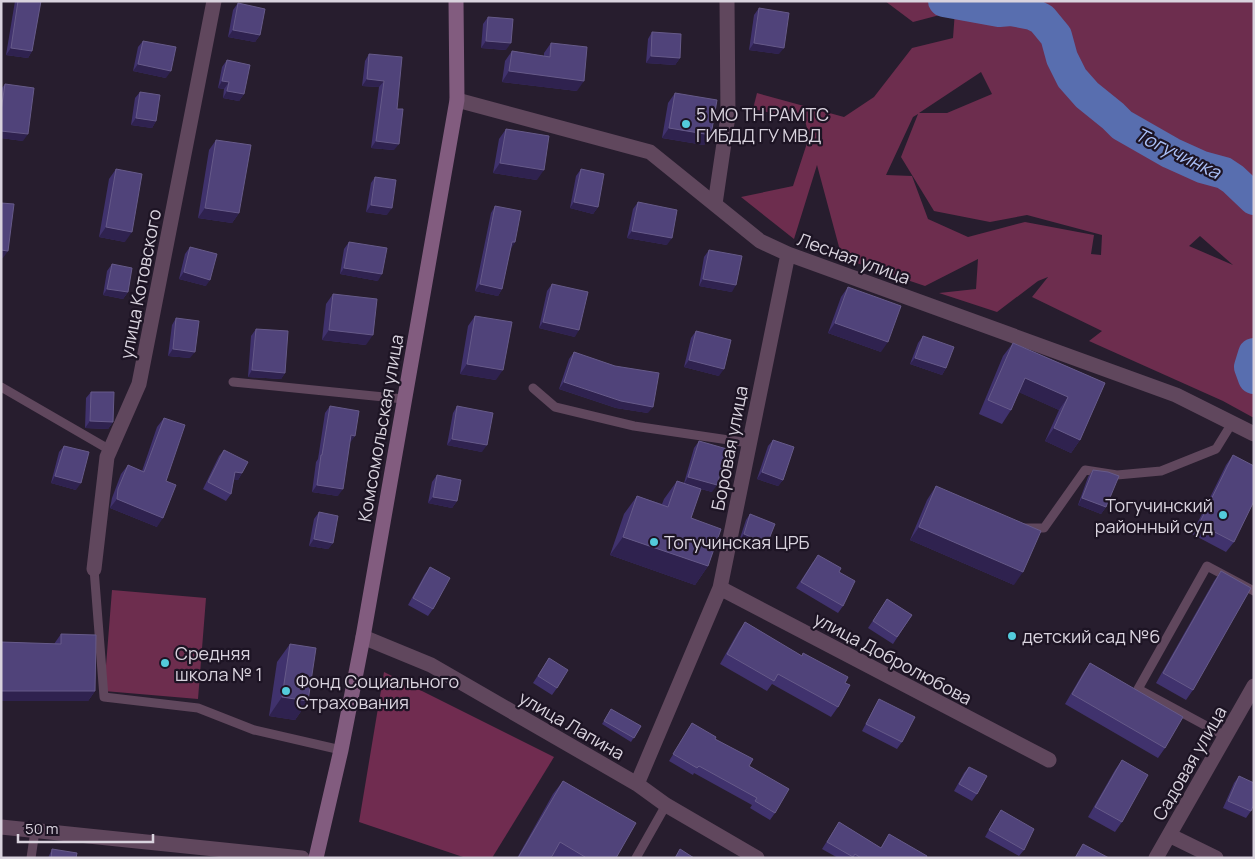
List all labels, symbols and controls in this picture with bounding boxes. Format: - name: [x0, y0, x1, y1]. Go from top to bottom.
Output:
- place label: 5 МО ТН РАМТС ГИБДД ГУ МВД: [696, 102, 829, 147]
- marker: 5 МО ТН РАМТС ГИБДД ГУ МВД: [680, 118, 692, 130]
- water label: Тогучинка: [1131, 121, 1226, 186]
- street label: улица Котовского: [114, 207, 166, 361]
- street label: Лесная улица: [794, 227, 914, 289]
- street label: Комсомольская улица: [352, 332, 408, 524]
- street label: Боровая улица: [705, 383, 753, 513]
- place label: Тогучинский районный суд: [1095, 493, 1213, 538]
- marker: Тогучинский районный суд: [1217, 509, 1229, 521]
- place label: Тогучинская ЦРБ: [664, 530, 810, 554]
- marker: Тогучинская ЦРБ: [648, 536, 660, 548]
- street label: улица Добролюбова: [810, 606, 976, 710]
- place label: детский сад №6: [1022, 624, 1160, 648]
- marker: детский сад №6: [1006, 630, 1018, 642]
- place label: Средняя школа № 1: [175, 641, 263, 686]
- marker: Средняя школа № 1: [159, 657, 171, 669]
- place label: Фонд Социального Страхования: [296, 669, 459, 714]
- marker: Фонд Социального Страхования: [280, 685, 292, 697]
- street label: улица Лапина: [515, 685, 629, 765]
- street label: Садовая улица: [1147, 701, 1231, 825]
- scale bar: [18, 812, 152, 844]
- text: 50 m: [25, 818, 59, 839]

